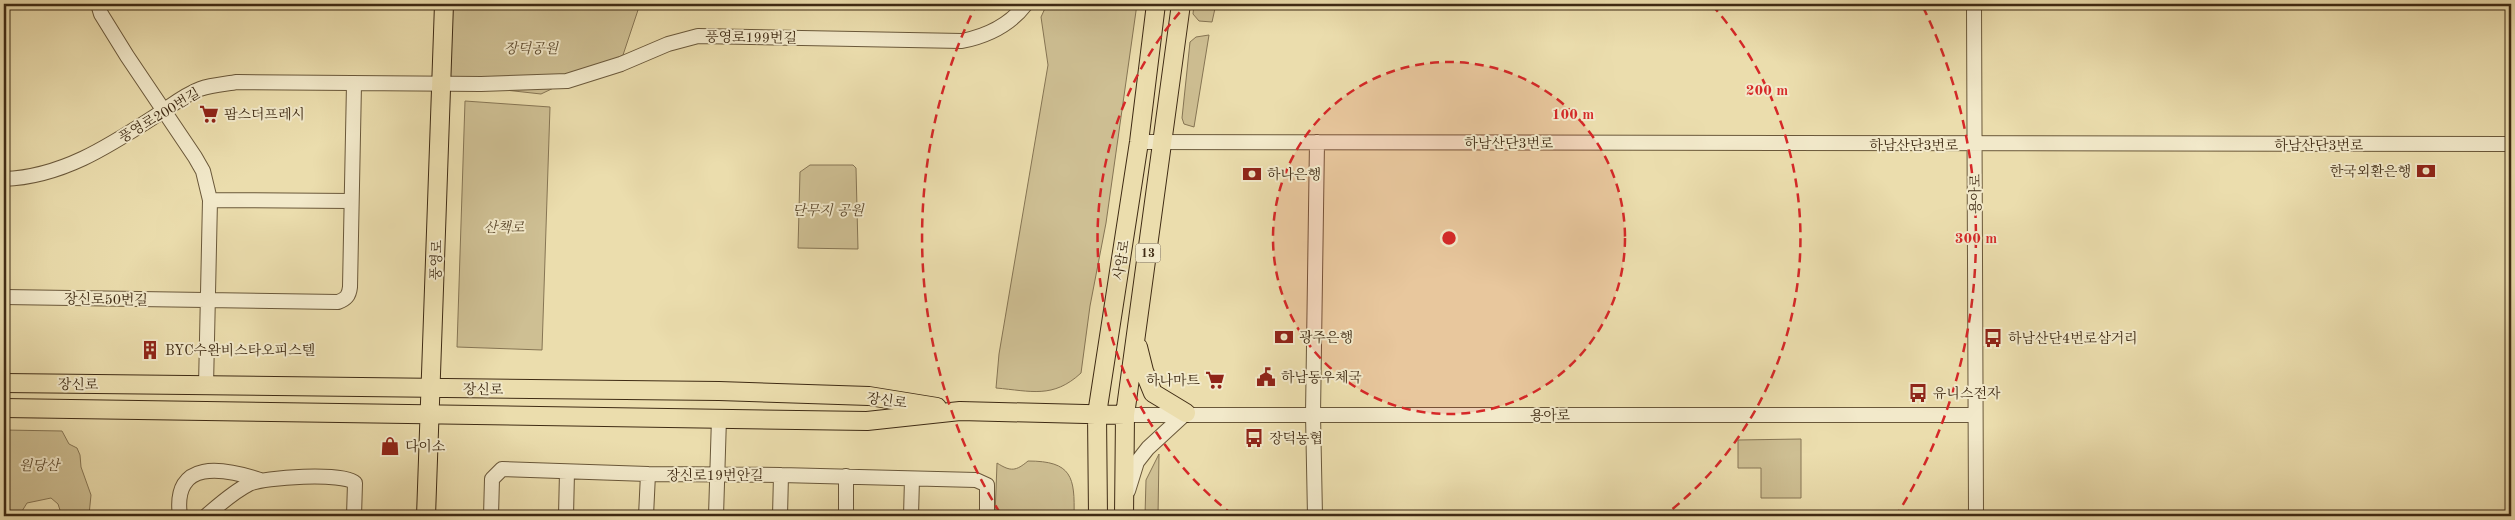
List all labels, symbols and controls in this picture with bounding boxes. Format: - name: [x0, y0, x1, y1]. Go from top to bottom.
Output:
- street label: 풍영로199번길: [705, 29, 797, 46]
- park label: 장덕공원: [504, 41, 560, 56]
- text: 200 m: [1746, 84, 1788, 99]
- street label: 풍영로200번길: [116, 85, 203, 146]
- supermarket icon: 팜스더프레시: [198, 103, 220, 125]
- place label: 팜스더프레시: [224, 107, 305, 122]
- text: 100 m: [1552, 108, 1594, 123]
- street label: 하남산단3번로: [1464, 136, 1554, 151]
- street label: 하남산단3번로: [1869, 138, 1959, 153]
- street label: 하남산단3번로: [2274, 138, 2364, 153]
- bank icon: 한국외환은행: [2415, 160, 2437, 182]
- bank icon: 하나은행: [1241, 163, 1263, 185]
- place label: 한국외환은행: [2330, 164, 2411, 179]
- place label: 하나은행: [1267, 167, 1321, 182]
- street label: 용아로: [1968, 173, 1983, 214]
- park label: 단무지 공원: [792, 203, 865, 218]
- park label: 산책로: [484, 220, 525, 235]
- centre of rings: [1440, 229, 1458, 247]
- text: 300 m: [1955, 232, 1997, 247]
- street label: 사암로: [1111, 238, 1132, 281]
- street label: 풍영로: [428, 239, 445, 281]
- road number: 13: [1136, 244, 1160, 262]
- street label: 장신로50번길: [64, 291, 148, 308]
- bank icon: 광주은행: [1273, 326, 1295, 348]
- bus stop icon: 하남산단4번로삼거리: [1982, 327, 2004, 349]
- place label: 광주은행: [1299, 330, 1353, 345]
- place label: 하남산단4번로삼거리: [2008, 331, 2138, 346]
- building icon: BYC수완비스타오피스텔: [139, 339, 161, 361]
- place label: BYC수완비스타오피스텔: [165, 342, 315, 358]
- public building icon: 하남동우체국: [1255, 366, 1277, 388]
- supermarket icon: 하나마트: [1204, 369, 1226, 391]
- place label: 하남동우체국: [1281, 370, 1362, 385]
- place label: 하나마트: [1146, 373, 1200, 388]
- street label: 장신로: [58, 377, 99, 392]
- street label: 장신로: [463, 382, 504, 397]
- bus stop icon: 유니스전자: [1907, 382, 1929, 404]
- place label: 유니스전자: [1933, 386, 2001, 401]
- street label: 장신로: [866, 390, 909, 411]
- street label: 용아로: [1530, 408, 1571, 423]
- bus stop icon: 장덕농협: [1243, 427, 1265, 449]
- place label: 장덕농협: [1269, 431, 1323, 446]
- shop icon: 다이소: [379, 435, 401, 457]
- place label: 다이소: [405, 439, 446, 454]
- park label: 원당산: [19, 458, 62, 473]
- street label: 장신로19번안길: [666, 468, 764, 483]

